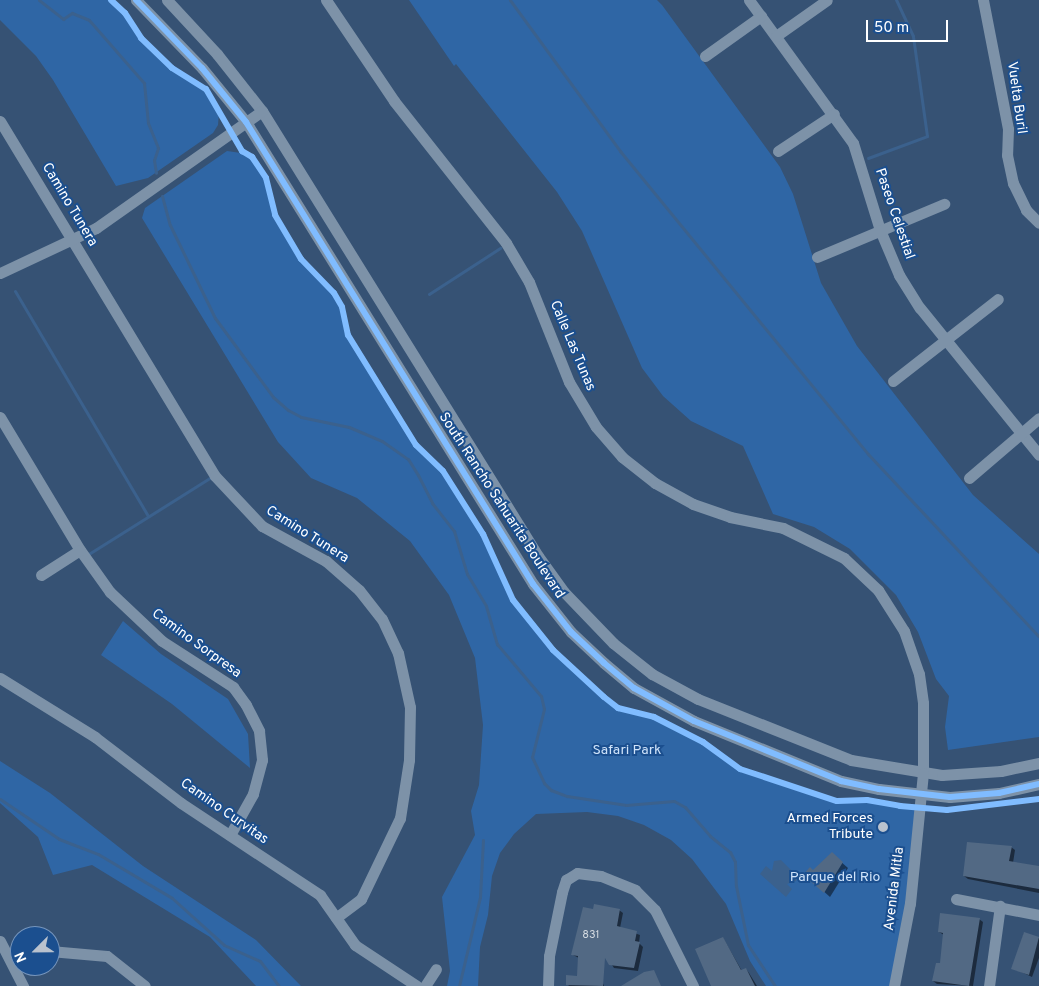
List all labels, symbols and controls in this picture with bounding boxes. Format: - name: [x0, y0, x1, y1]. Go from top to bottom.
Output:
- scale bar: [869, 10, 952, 42]
- text: 50 m: [874, 19, 909, 38]
- street label: Vuelta Buril: [1003, 61, 1029, 135]
- street label: Camino Tunera: [37, 160, 101, 250]
- street label: Paseo Celestial: [871, 166, 917, 262]
- street label: Calle Las Tunas: [545, 298, 599, 394]
- street label: South Rancho Sahuarita Boulevard: [435, 410, 567, 602]
- street label: Camino Tunera: [262, 503, 352, 567]
- street label: Camino Sorpresa: [148, 606, 244, 682]
- park label: Safari Park: [592, 743, 662, 759]
- street label: Camino Curvitas: [177, 775, 271, 849]
- place label: Armed Forces Tribute: [786, 811, 873, 844]
- marker: Armed Forces Tribute: [877, 821, 889, 833]
- street label: Avenida Mitla: [882, 846, 908, 932]
- park label: Parque del Rio: [790, 870, 880, 886]
- north arrow: [10, 926, 60, 976]
- house number: 831: [582, 928, 600, 942]
- text: N: [12, 949, 31, 965]

